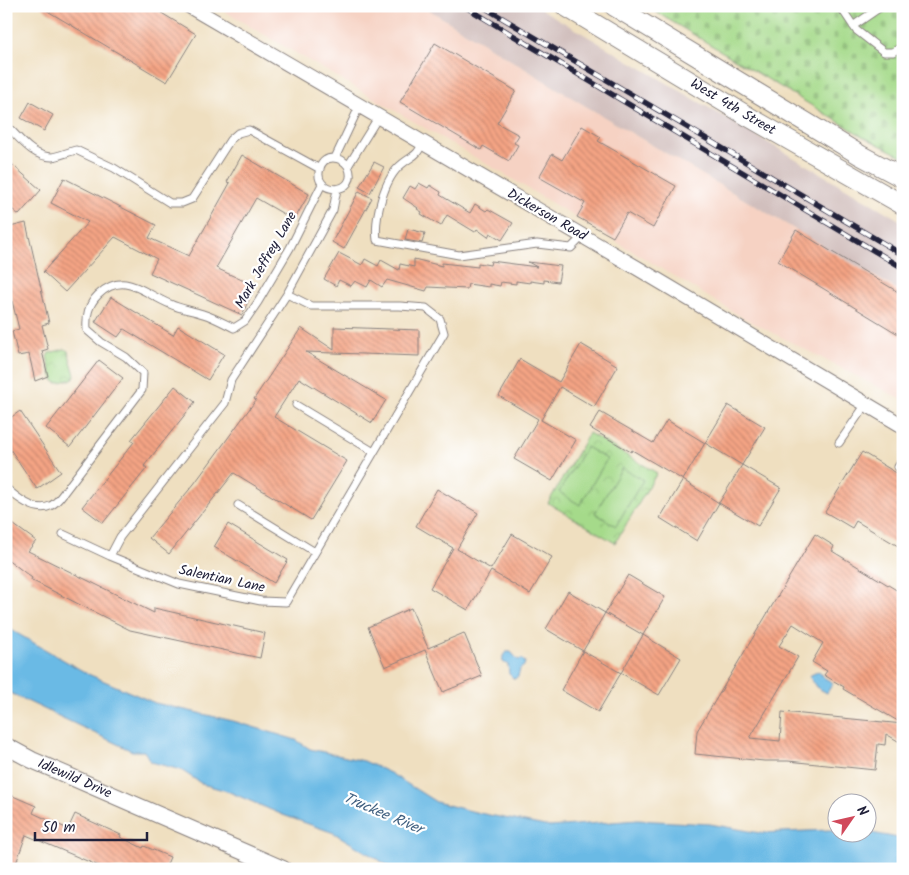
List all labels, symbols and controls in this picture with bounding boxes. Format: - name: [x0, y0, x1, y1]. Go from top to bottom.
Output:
- street label: West 4th Street: [686, 73, 780, 141]
- street label: Dickerson Road: [503, 183, 592, 247]
- street label: Mark Jeffrey Lane: [229, 207, 303, 313]
- street label: Salentian Lane: [177, 559, 268, 599]
- street label: Idlewild Drive: [34, 753, 116, 805]
- water label: Truckee River: [340, 787, 429, 843]
- north arrow: [826, 792, 876, 842]
- text: N: [850, 801, 874, 821]
- scale bar: [35, 810, 148, 842]
- text: 50 m: [42, 816, 76, 840]

